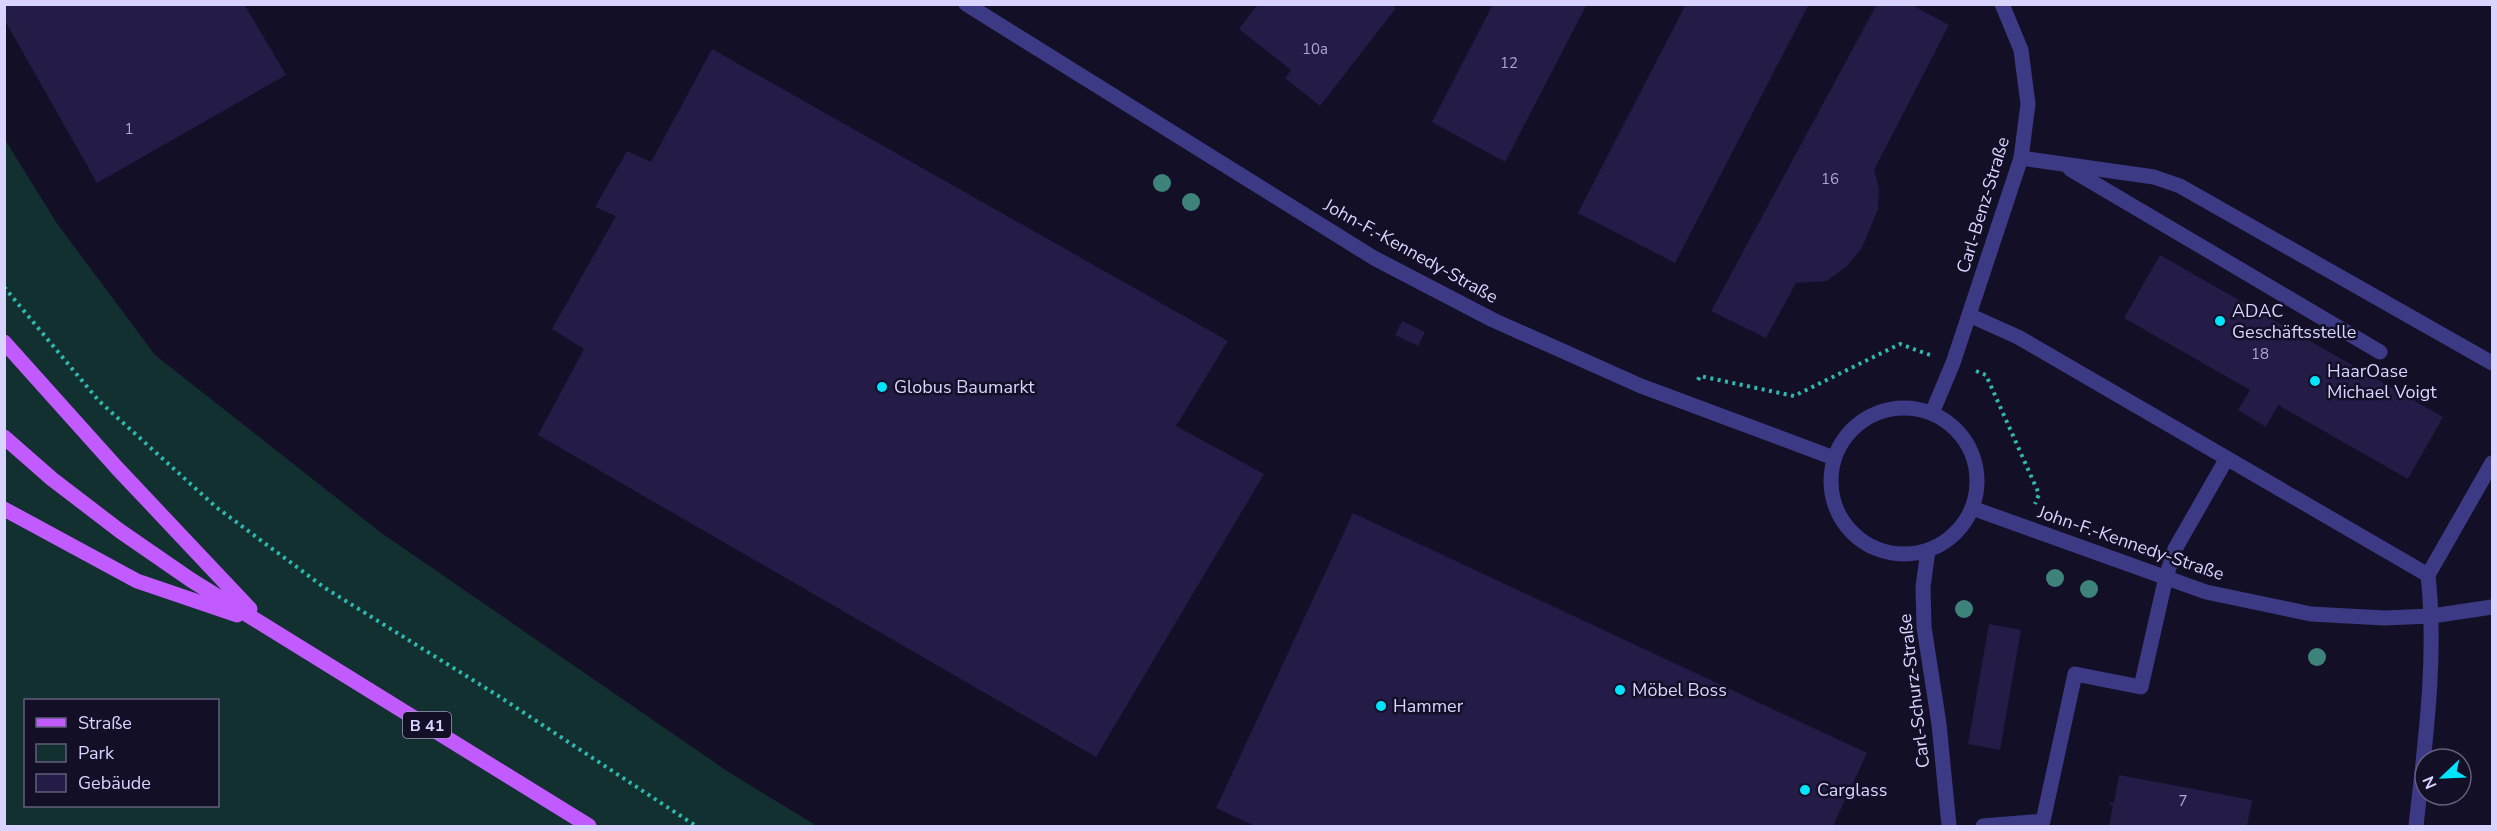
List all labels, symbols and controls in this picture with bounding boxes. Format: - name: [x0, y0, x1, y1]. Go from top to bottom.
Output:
- house number: 10a: [1302, 39, 1328, 59]
- house number: 12: [1500, 53, 1518, 73]
- house number: 1: [124, 119, 134, 139]
- street label: Carl-Benz-Straße: [1951, 134, 2015, 276]
- house number: 16: [1821, 169, 1839, 189]
- street label: John-F.-Kennedy-Straße: [1319, 193, 1502, 309]
- place label: ADAC Geschäftsstelle: [2232, 299, 2356, 344]
- marker: ADAC Geschäftsstelle: [2213, 314, 2227, 328]
- house number: 18: [2251, 344, 2269, 364]
- place label: HaarOase Michael Voigt: [2327, 359, 2437, 404]
- marker: HaarOase Michael Voigt: [2308, 374, 2322, 388]
- place label: Globus Baumarkt: [894, 375, 1035, 399]
- marker: Globus Baumarkt: [875, 380, 889, 394]
- street label: John-F.-Kennedy-Straße: [2034, 500, 2227, 586]
- street label: Carl-Schurz-Straße: [1893, 612, 1935, 770]
- place label: Möbel Boss: [1632, 678, 1727, 702]
- marker: Möbel Boss: [1613, 683, 1627, 697]
- place label: Hammer: [1393, 694, 1464, 718]
- legend: [24, 699, 219, 807]
- marker: Hammer: [1374, 699, 1388, 713]
- text: Straße: [78, 711, 132, 735]
- road number: B 41: [403, 712, 451, 738]
- text: Park: [78, 741, 115, 765]
- north arrow: [2413, 747, 2473, 807]
- text: Gebäude: [78, 771, 151, 795]
- text: N: [2418, 773, 2443, 792]
- place label: Carglass: [1817, 778, 1887, 802]
- marker: Carglass: [1798, 783, 1812, 797]
- house number: 7: [2178, 791, 2188, 811]

